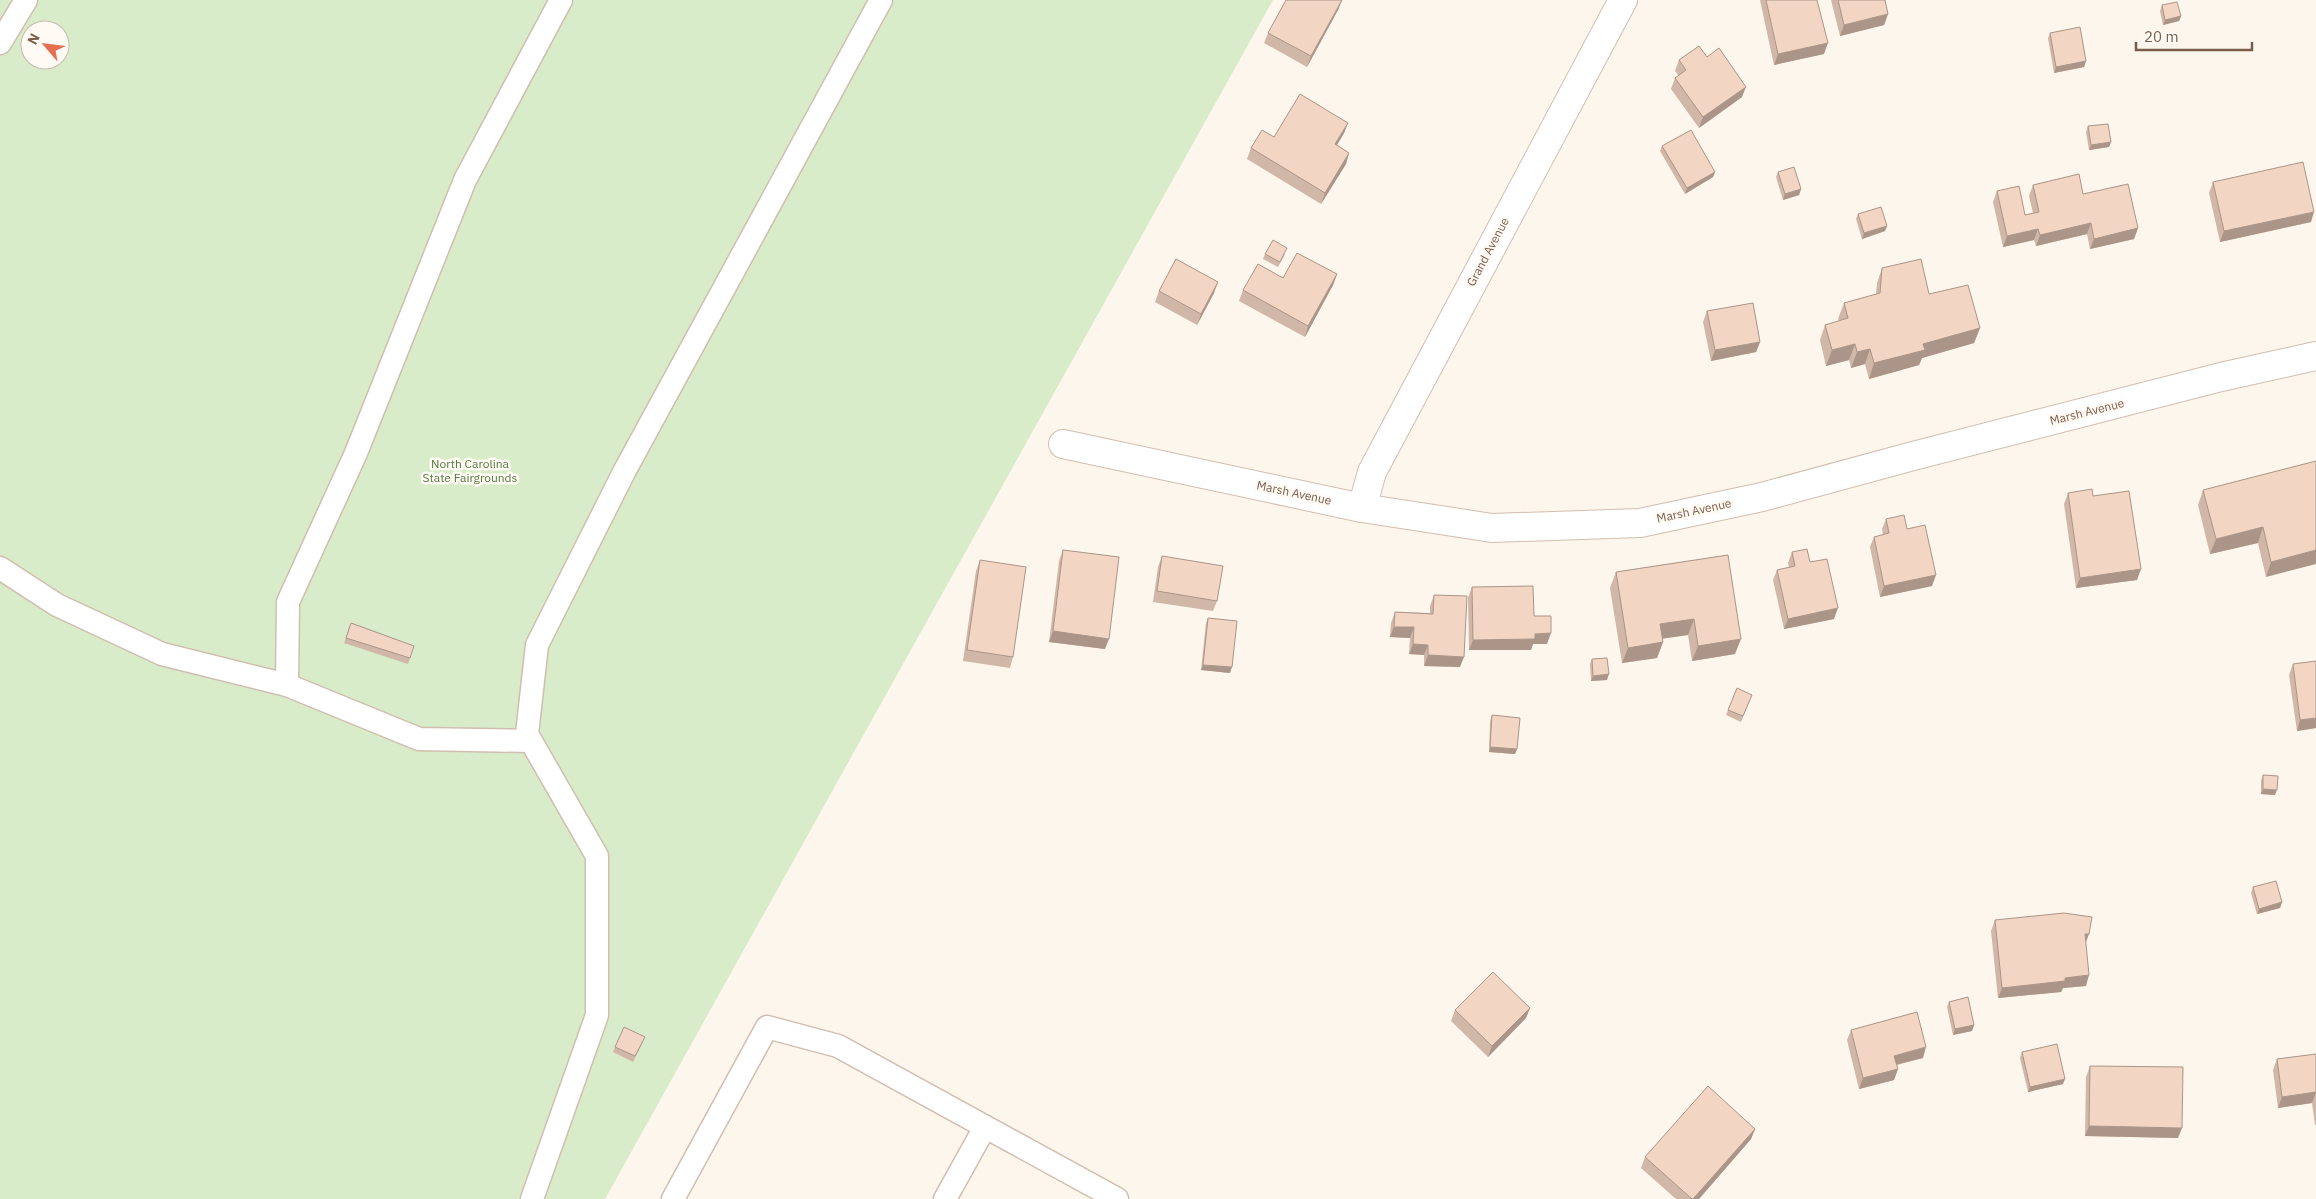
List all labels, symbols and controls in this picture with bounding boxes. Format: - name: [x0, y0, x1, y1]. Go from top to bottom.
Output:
- north arrow: [20, 20, 70, 70]
- scale bar: [2136, 20, 2252, 52]
- text: 20 m: [2144, 27, 2179, 46]
- text: N: [23, 30, 44, 48]
- street label: Grand Avenue: [1463, 214, 1512, 289]
- street label: Marsh Avenue: [2048, 395, 2126, 428]
- park label: North Carolina State Fairgrounds: [423, 456, 518, 485]
- street label: Marsh Avenue: [1255, 477, 1333, 508]
- street label: Marsh Avenue: [1655, 495, 1733, 526]

